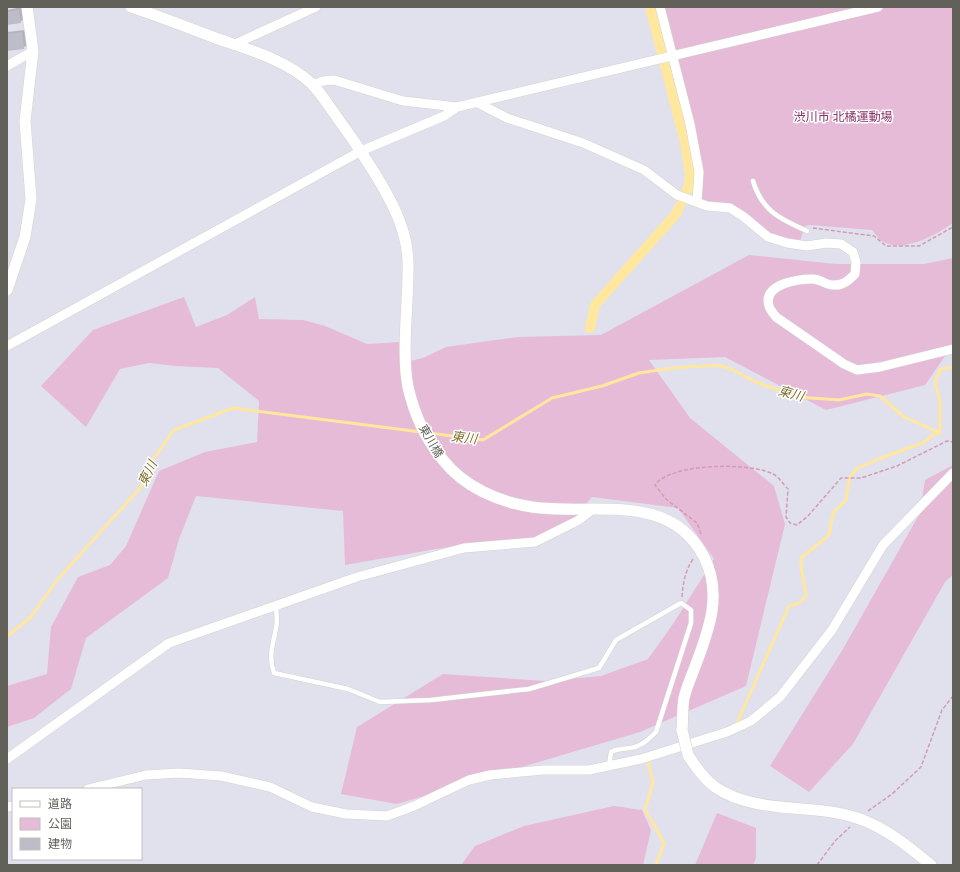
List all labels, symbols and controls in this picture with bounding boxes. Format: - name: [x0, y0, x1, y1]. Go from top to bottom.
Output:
- park label: 渋川市 北橘運動場: [794, 110, 892, 124]
- water label: 東川: [776, 383, 807, 405]
- street label: 東川橋: [416, 422, 446, 460]
- water label: 東川: [450, 428, 480, 447]
- water label: 東川: [135, 456, 161, 488]
- legend: [12, 788, 142, 860]
- text: 道路: [48, 797, 72, 811]
- text: 公園: [48, 817, 72, 831]
- text: 建物: [48, 837, 72, 851]

